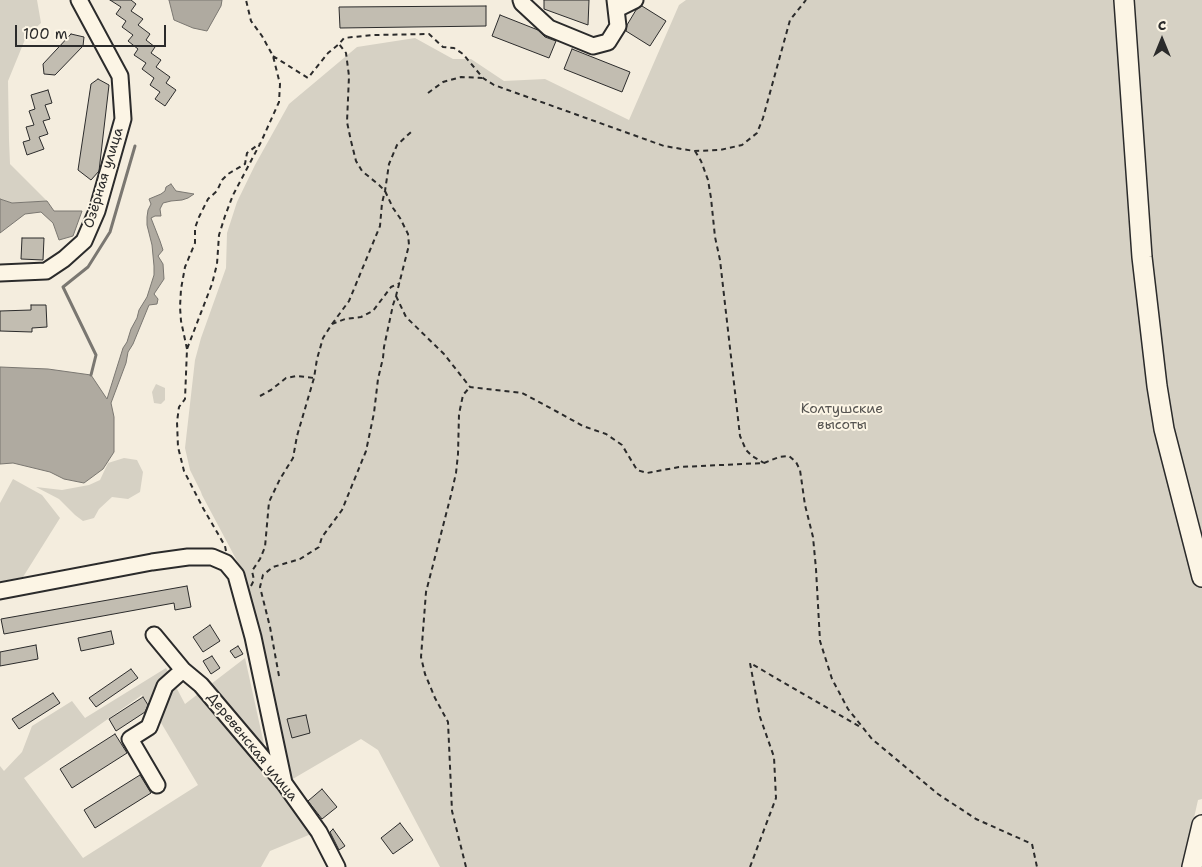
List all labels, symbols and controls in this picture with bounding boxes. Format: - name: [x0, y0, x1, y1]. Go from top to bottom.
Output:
- scale bar: [18, 15, 169, 47]
- north arrow: [1137, 15, 1187, 65]
- text: С: [1158, 16, 1166, 34]
- text: 100 m: [23, 24, 68, 44]
- street label: Озёрная улица: [81, 126, 127, 230]
- park label: Колтушские высоты: [801, 401, 883, 434]
- street label: Деревенская улица: [203, 689, 301, 805]

